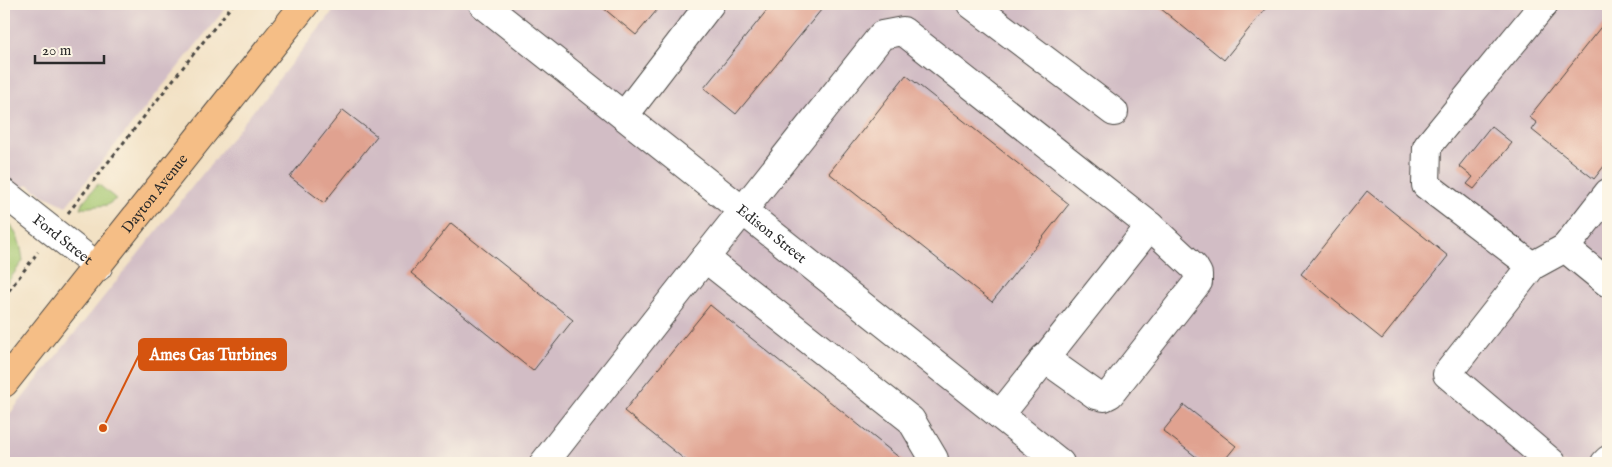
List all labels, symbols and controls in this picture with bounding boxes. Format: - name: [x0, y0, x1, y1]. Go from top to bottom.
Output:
- scale bar: [35, 32, 104, 64]
- text: 20 m: [42, 41, 72, 60]
- street label: Dayton Avenue: [118, 150, 192, 237]
- street label: Edison Street: [733, 200, 810, 268]
- street label: Ford Street: [29, 210, 97, 269]
- callout: Ames Gas Turbines: [139, 339, 286, 370]
- text: Ames Gas Turbines: [148, 346, 277, 366]

